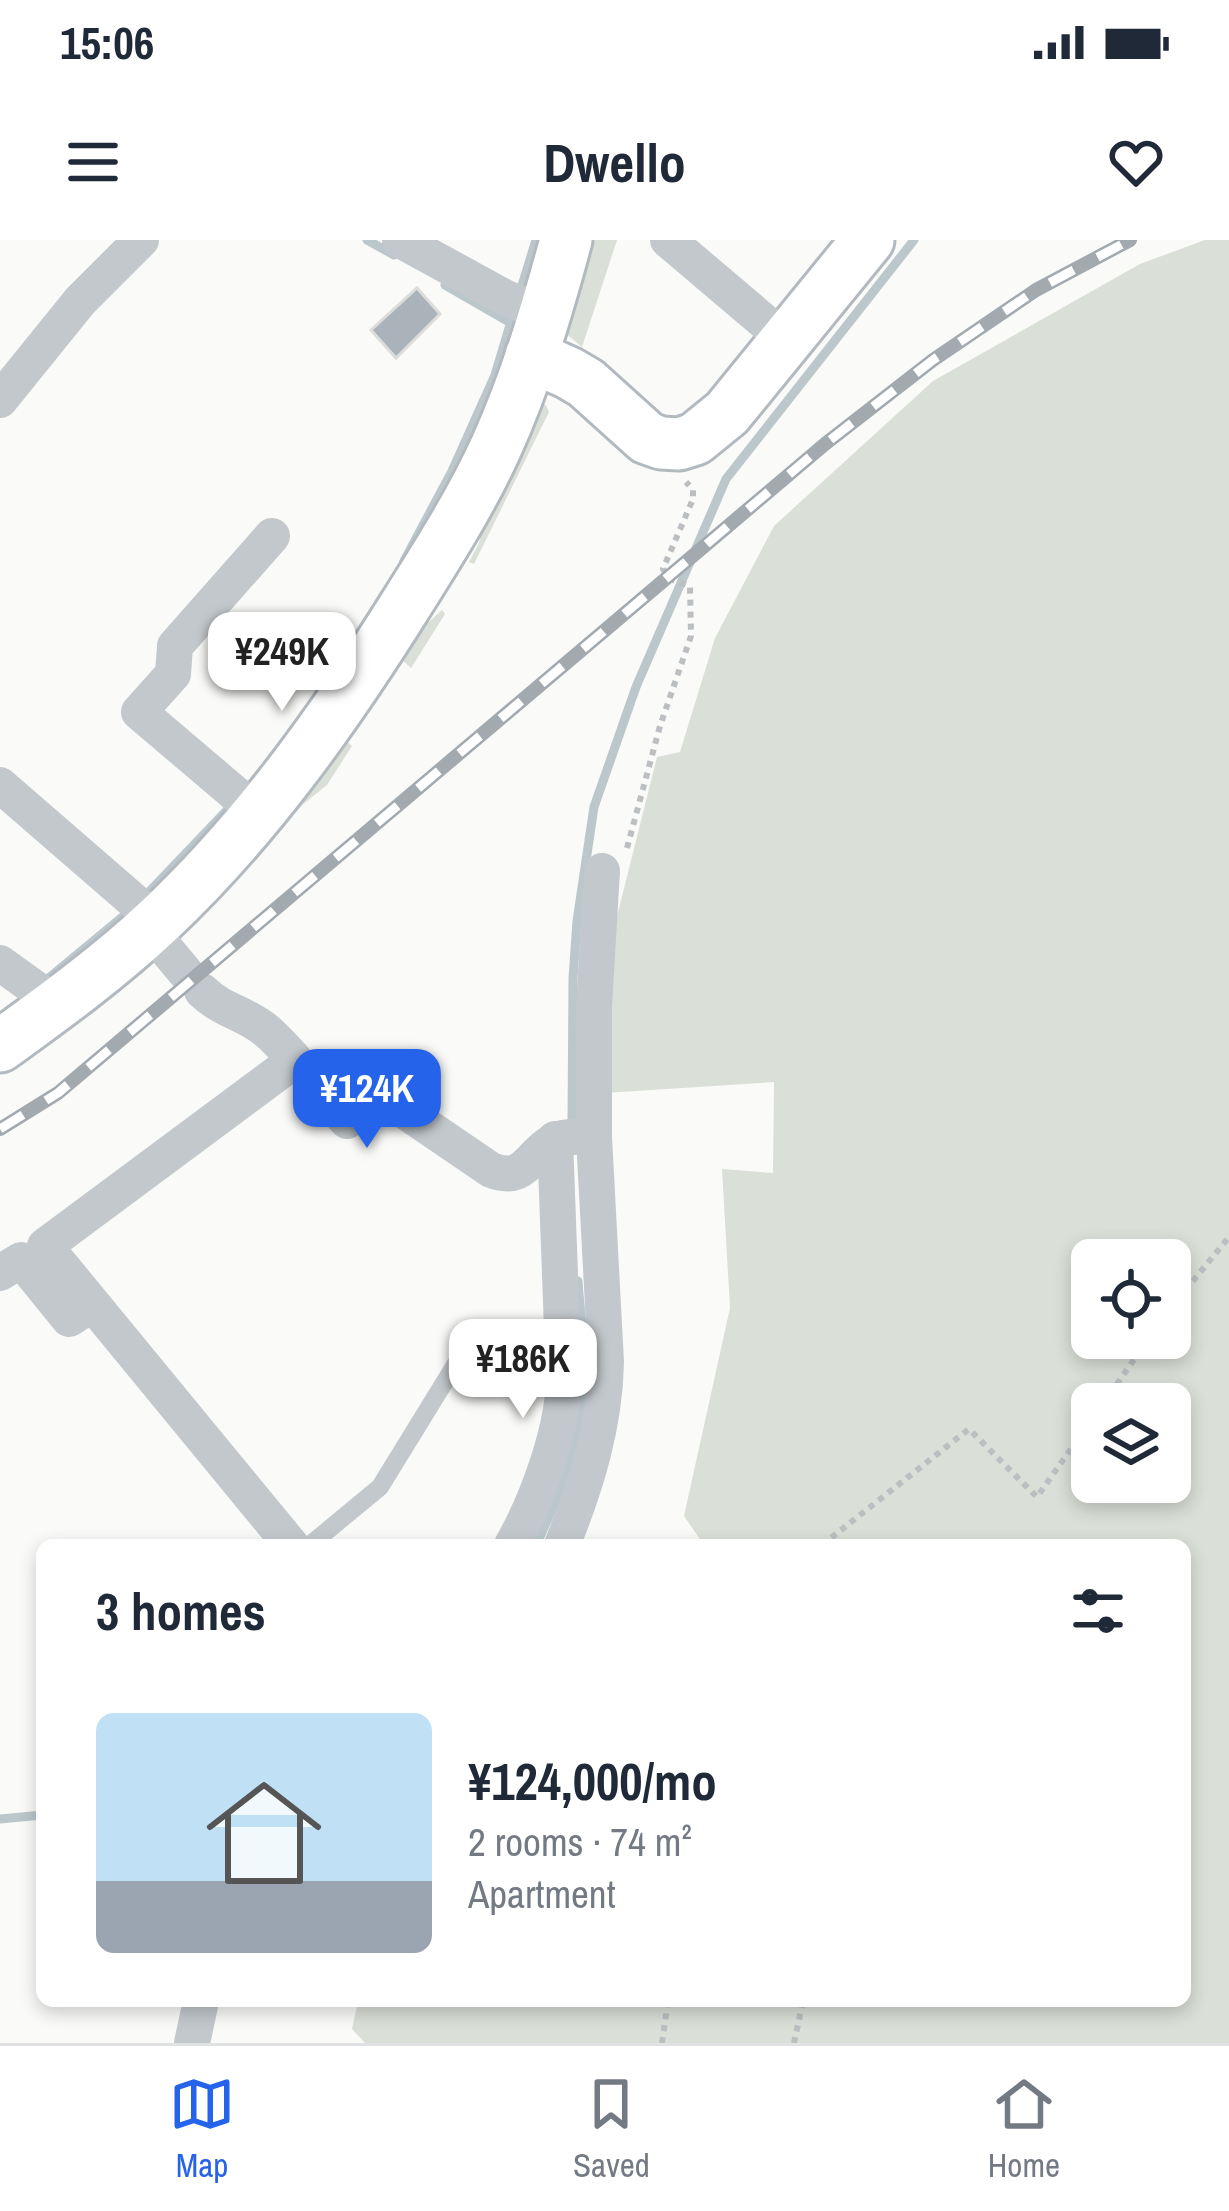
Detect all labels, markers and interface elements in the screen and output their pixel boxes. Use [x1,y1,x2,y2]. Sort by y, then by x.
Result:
text: 15:06 [60,12,154,73]
text: Dwello [543,126,686,199]
icon: menu [60,129,126,195]
icon: heart [1103,129,1169,195]
pin: ¥249K [198,612,366,714]
text: ¥249K [235,625,329,677]
pin: ¥124K [283,1049,451,1151]
text: ¥124K [320,1062,414,1114]
map controls [1071,1239,1191,1503]
button: locate [1071,1239,1191,1359]
pin: ¥186K [439,1319,607,1421]
text: ¥186K [476,1332,570,1384]
button: layers [1071,1383,1191,1503]
text: 3 homes [96,1577,266,1646]
icon: filters [1065,1578,1131,1644]
text: ¥124,000/mo [468,1747,717,1816]
icon: home [192,1761,336,1905]
text: 2 rooms · 74 m² [468,1816,692,1868]
text: Apartment [468,1868,616,1920]
tab: Map [169,2071,235,2187]
tab: Saved [573,2071,650,2187]
tab: Home [988,2071,1060,2187]

